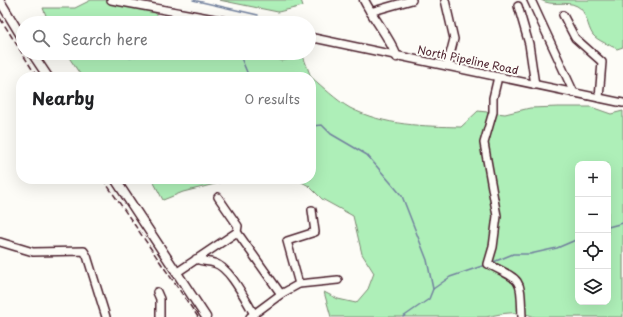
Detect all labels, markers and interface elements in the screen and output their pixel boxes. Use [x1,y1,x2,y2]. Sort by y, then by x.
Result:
search box [16,16,316,60]
icon: search [30,27,52,49]
text: Search here [62,27,148,50]
street label: North Pipeline Road [416,40,520,79]
text: Nearby [32,85,94,111]
text: 0 results [245,89,300,108]
map controls [575,161,611,305]
button: + [575,161,611,197]
button: − [575,197,611,233]
button: locate [575,233,611,269]
button: layers [575,269,611,305]

